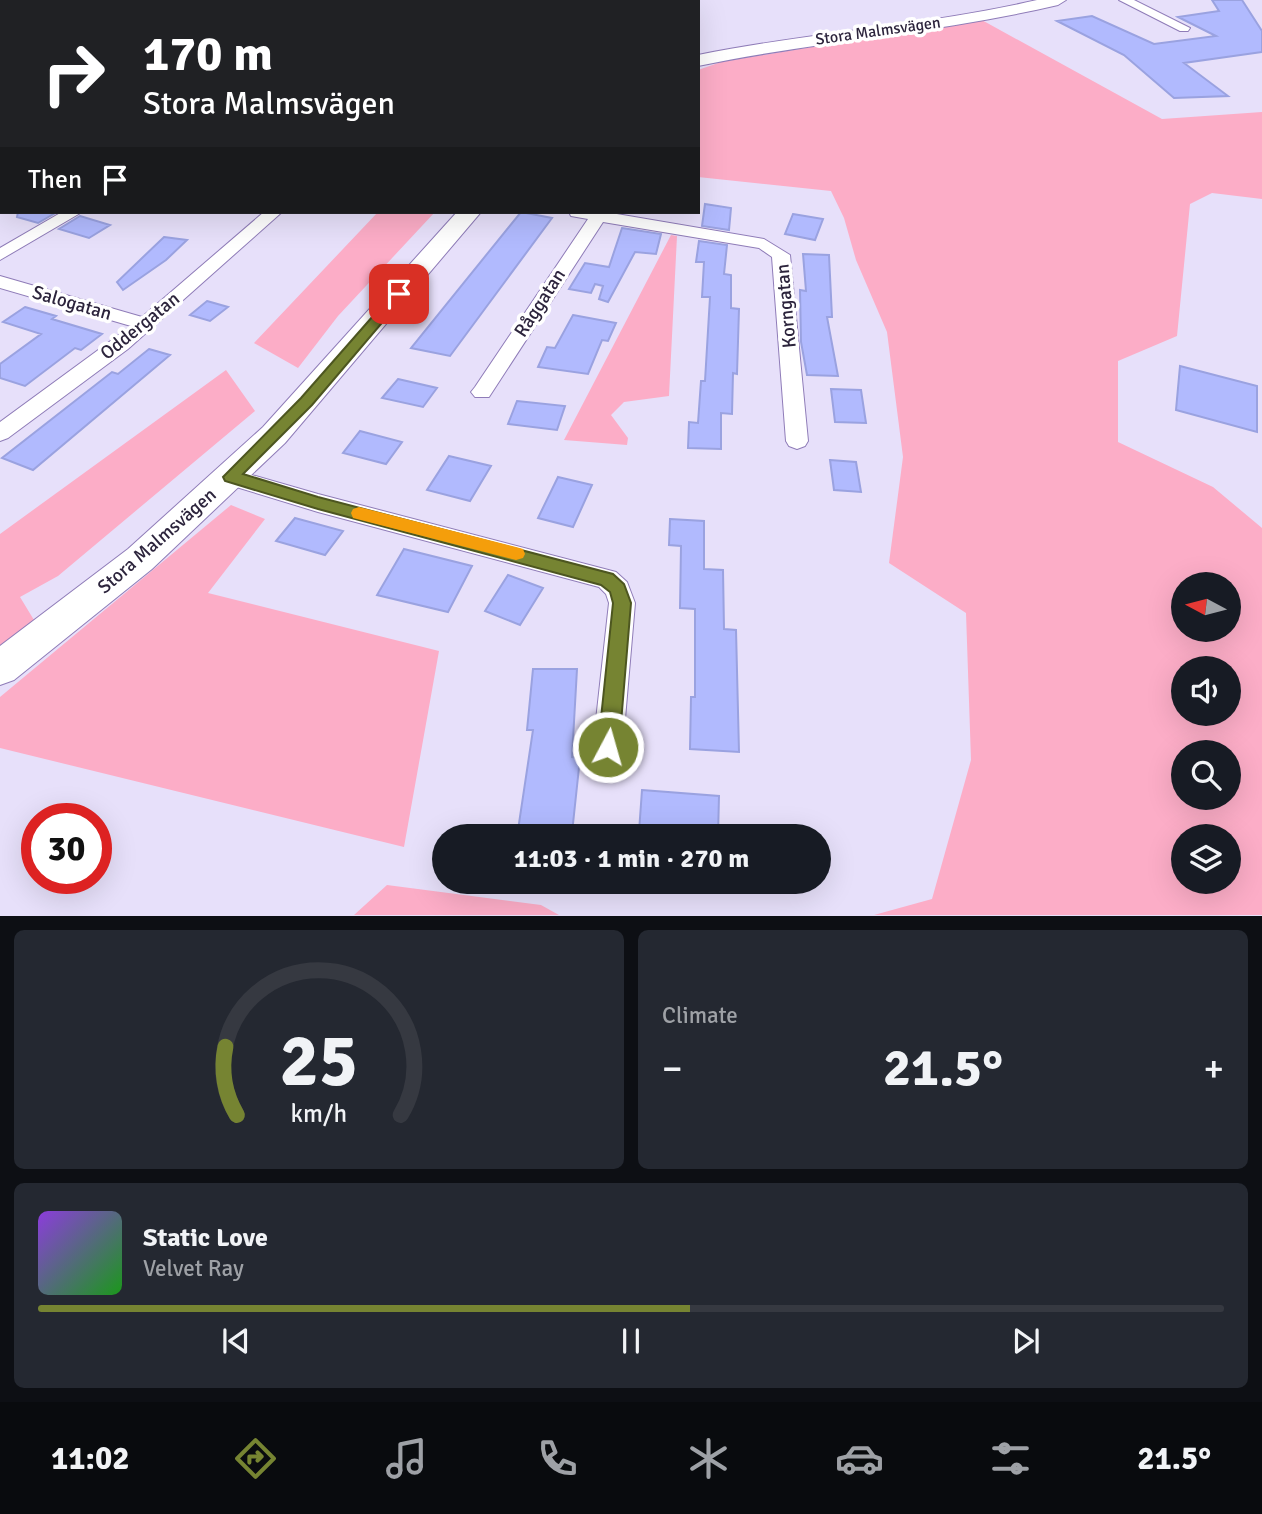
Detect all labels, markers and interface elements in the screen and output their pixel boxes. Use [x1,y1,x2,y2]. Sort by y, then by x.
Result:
street label: Stora Malmsvägen [814,12,942,50]
text: 170 m [143,24,273,84]
icon: right [28,28,119,119]
text: Stora Malmsvägen [143,84,395,123]
icon: arrive [96,161,134,199]
text: Then [28,164,82,196]
street label: Korngatan [770,263,802,349]
pin [369,264,429,324]
street label: Råggatan [509,264,571,342]
icon: arrive [380,275,418,313]
street label: Salogatan [29,280,115,326]
street label: Oddergatan [96,287,184,365]
street label: Stora Malmsvägen [93,483,221,599]
north arrow [1171,572,1241,642]
map controls [1171,572,1241,894]
button: sound [1171,656,1241,726]
position arrow [571,710,645,784]
button: search [1171,740,1241,810]
speed limit sign: 30 [21,803,112,894]
button: layers [1171,824,1241,894]
text: 11:03 · 1 min · 270 m [514,843,749,875]
text: Climate [662,1001,738,1030]
text: 25 [280,1018,358,1107]
text: 21.5° [883,1036,1003,1100]
text: − [662,1045,683,1092]
text: + [1203,1045,1224,1092]
text: km/h [291,1098,347,1129]
text: Static Love [143,1222,268,1254]
text: Velvet Ray [143,1254,244,1283]
icon: previous [217,1322,255,1360]
icon: pause [612,1322,650,1360]
icon: next [1007,1322,1045,1360]
icon: directions [231,1434,280,1483]
icon: music [382,1434,431,1483]
icon: phone [533,1434,582,1483]
icon: climate [684,1434,733,1483]
icon: car [835,1434,884,1483]
icon: filters [986,1434,1035,1483]
text: 11:02 [51,1439,130,1478]
text: 21.5° [1137,1439,1211,1478]

